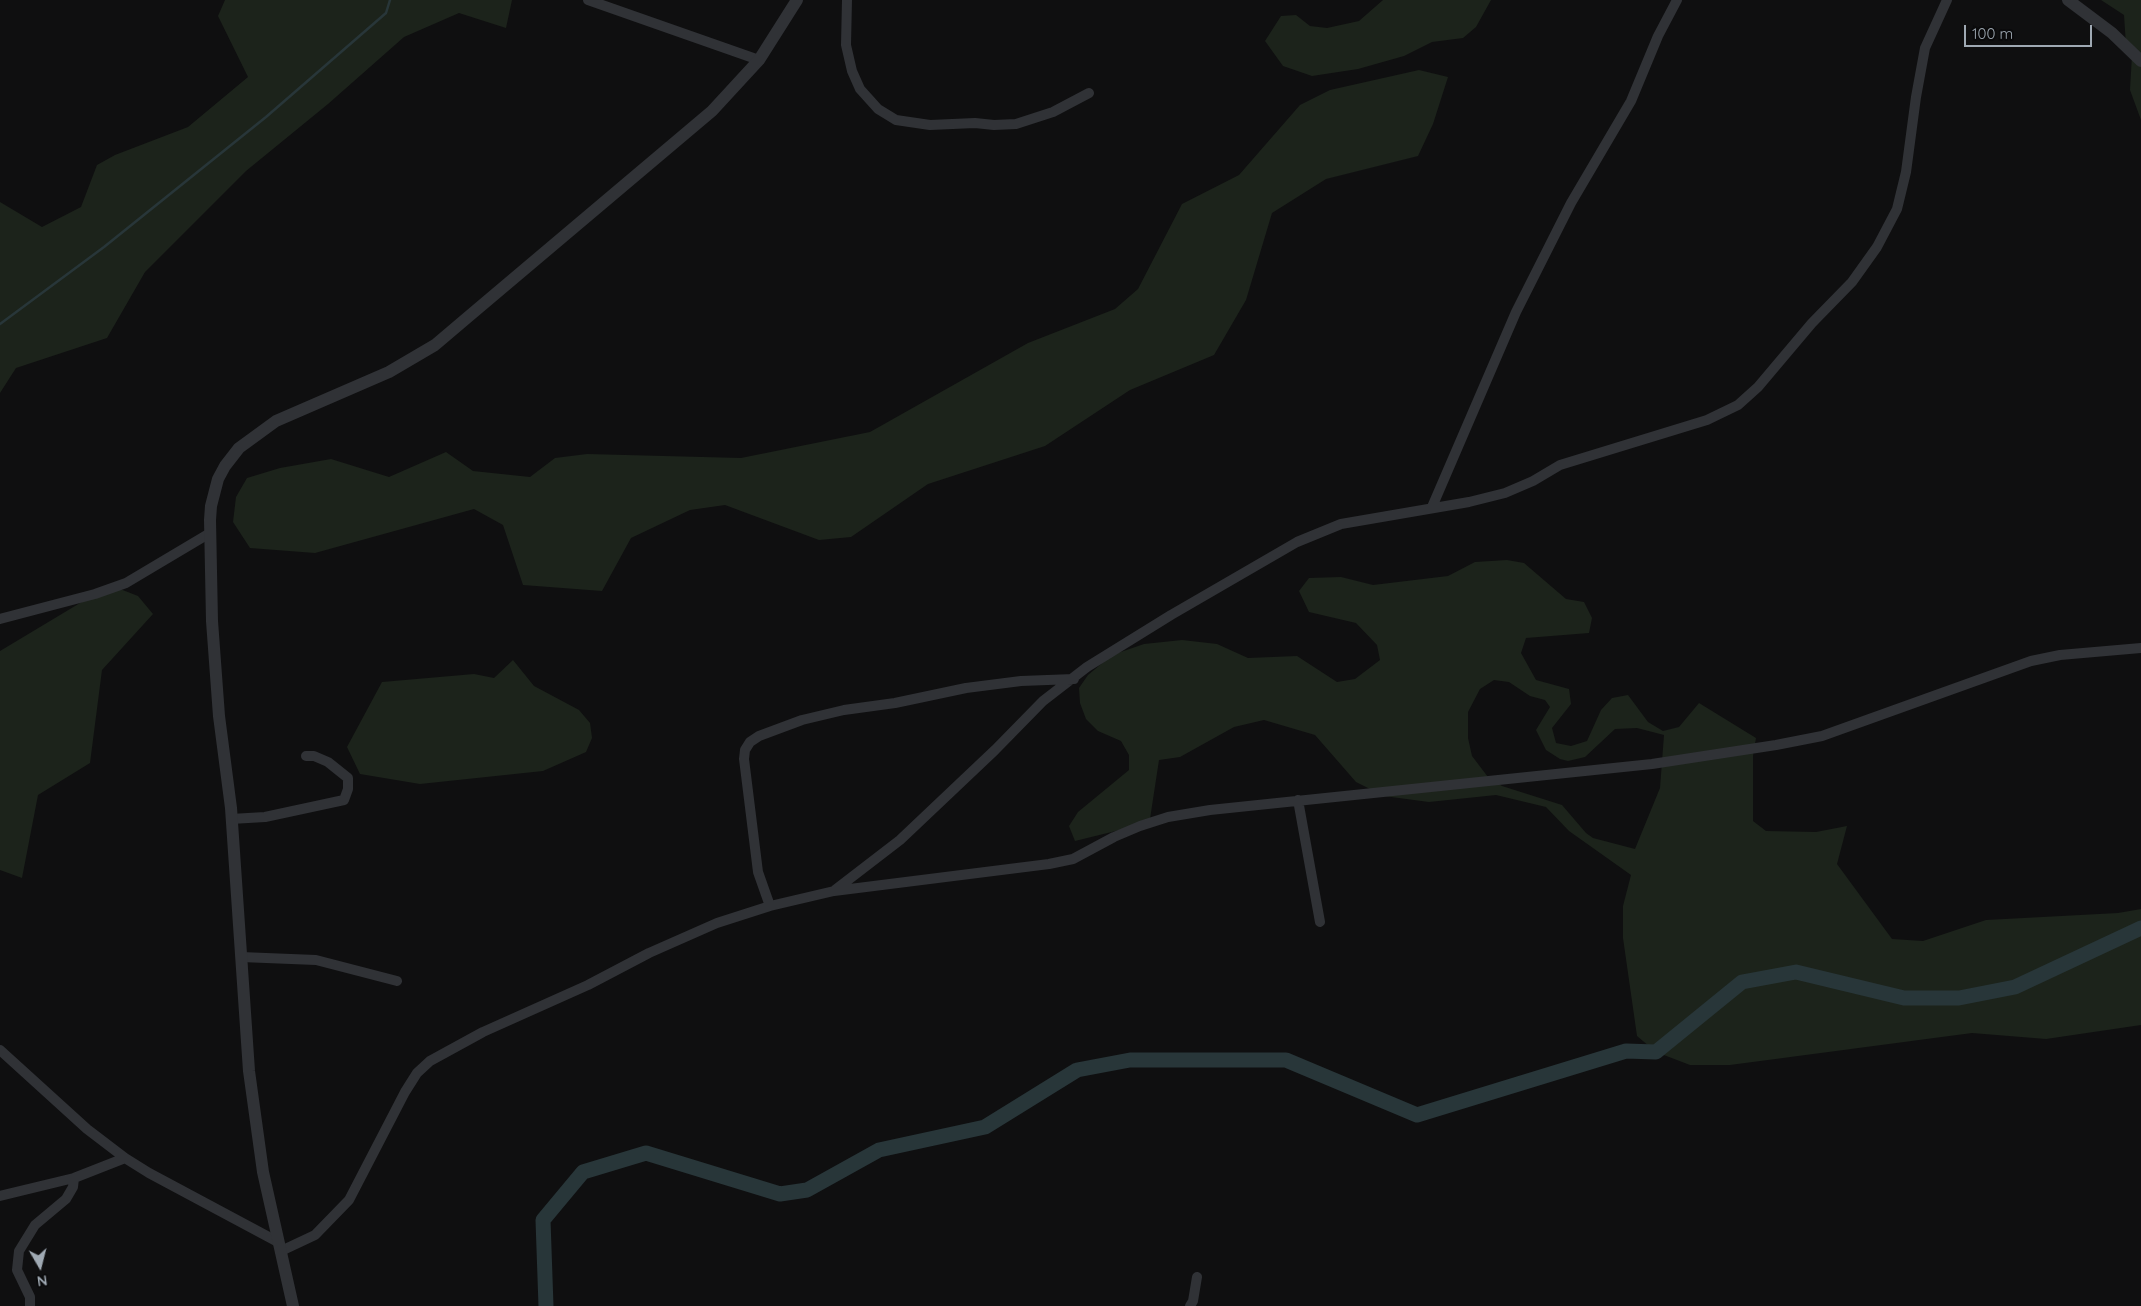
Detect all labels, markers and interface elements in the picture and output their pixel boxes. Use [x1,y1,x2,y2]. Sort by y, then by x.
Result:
scale bar [1966,15,2094,47]
text: 100 m [1972,24,2013,43]
north arrow [15,1241,65,1291]
text: N [36,1271,48,1290]

